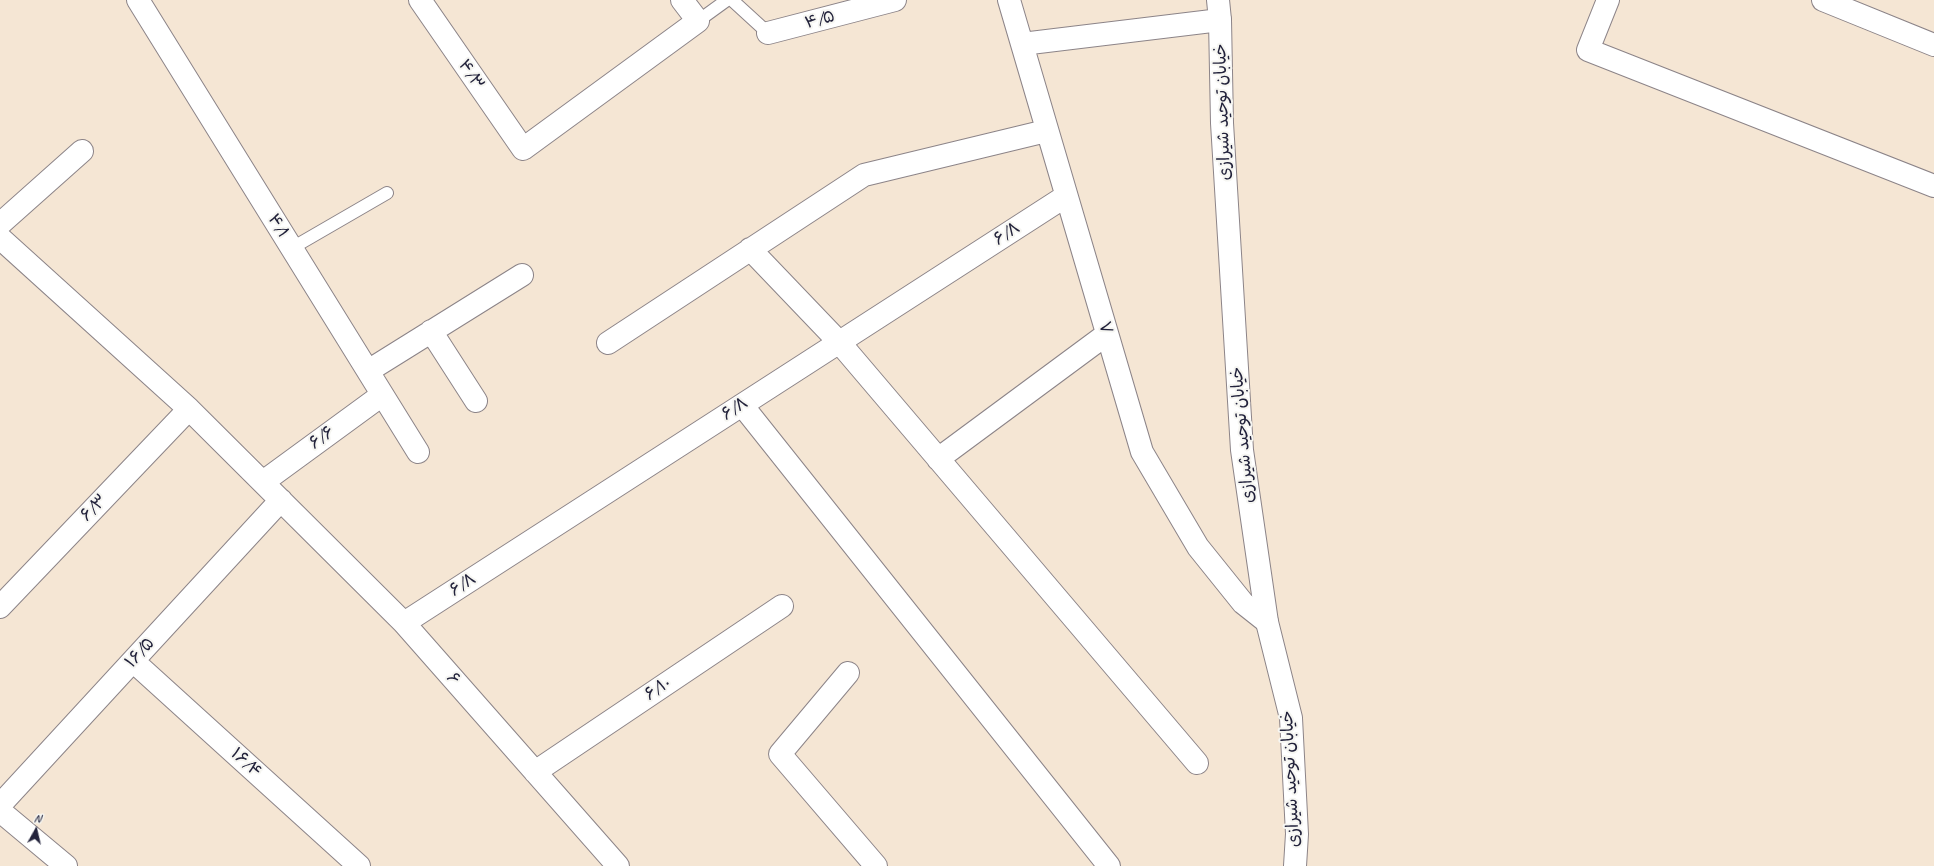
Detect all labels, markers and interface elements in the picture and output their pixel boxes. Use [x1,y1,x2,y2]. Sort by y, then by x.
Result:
street label: ۴/۵ [803,6,837,34]
street label: خیابان توحید شیرازی [1210,43,1236,181]
street label: ۴/۳ [454,56,488,94]
street label: ۴/۱ [263,210,293,242]
street label: ۶/۸ [990,218,1024,250]
street label: ۷ [1093,319,1117,337]
street label: خیابان توحید شیرازی [1227,366,1259,504]
street label: ۶/۸ [718,393,752,425]
street label: ۶/۶ [305,422,339,454]
street label: ۶/۳ [76,490,112,526]
street label: ۶/۸ [446,569,480,601]
street label: ۱۶/۵ [121,634,159,672]
street label: ۶ [442,668,464,690]
street label: ۶/۱۰ [641,673,675,705]
street label: خیابان توحید شیرازی [1277,710,1305,848]
street label: ۱۶/۴ [226,744,266,782]
north arrow [16,810,56,850]
text: N [33,811,42,826]

